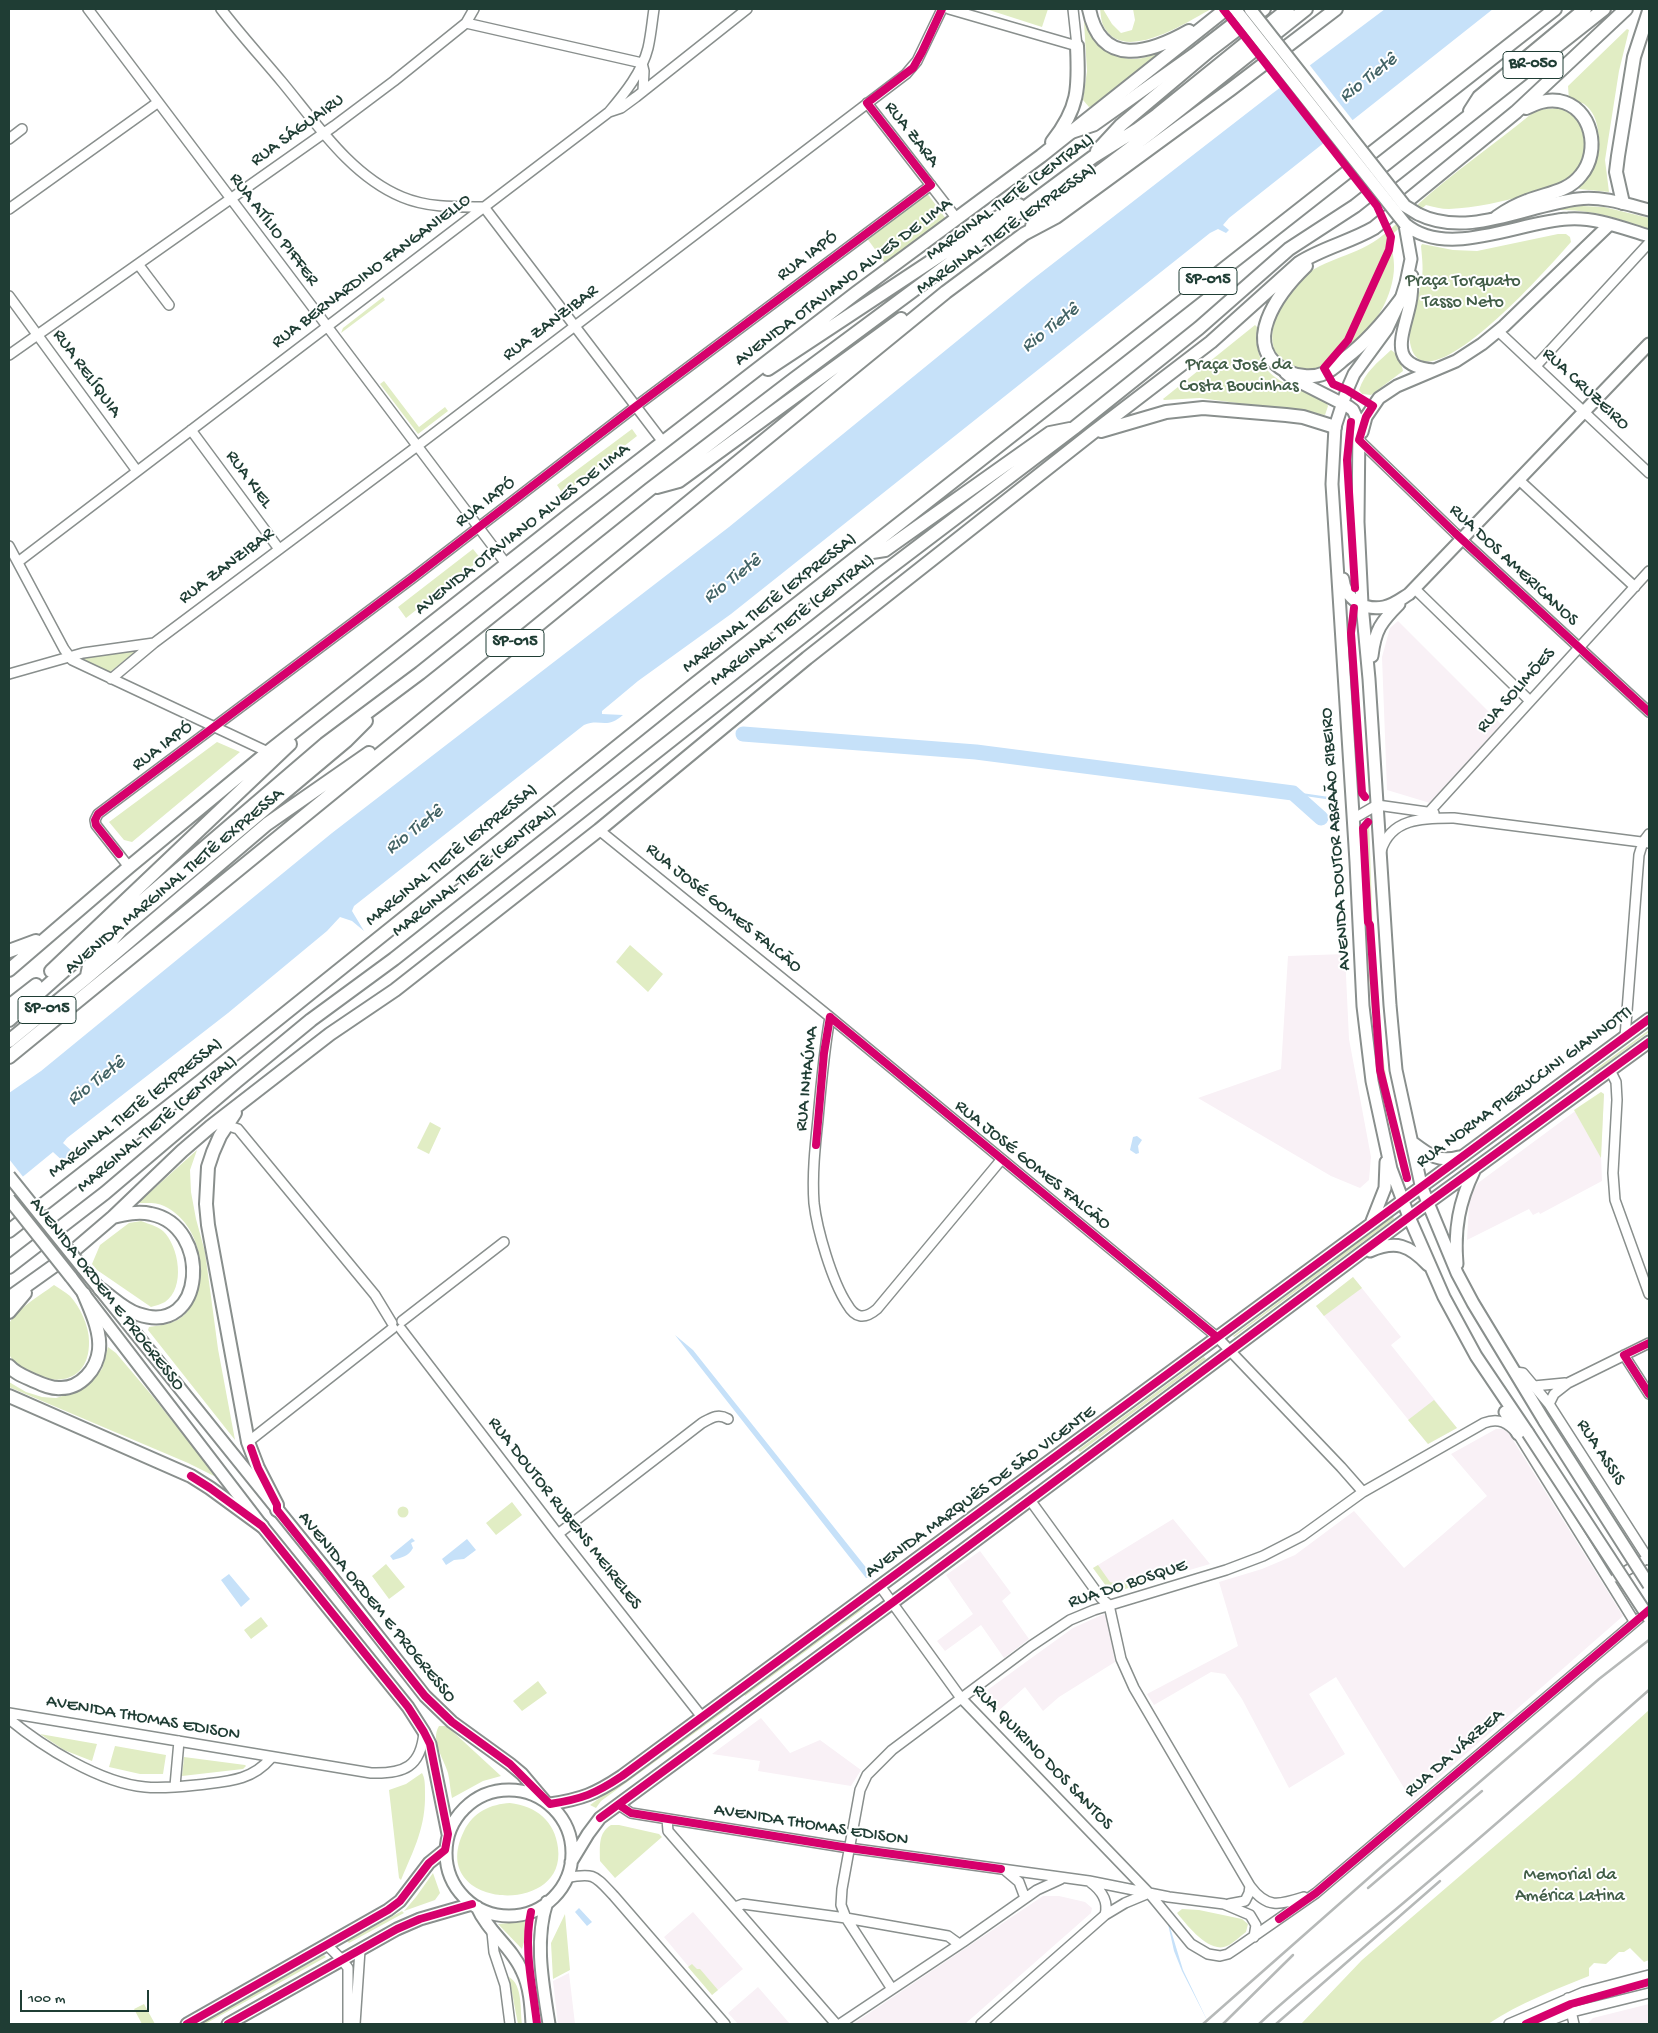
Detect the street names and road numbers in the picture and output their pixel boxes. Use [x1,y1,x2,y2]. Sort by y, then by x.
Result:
road number: BR-050 [1503,52,1563,78]
street label: RUA SÁGUAIRU [247,90,349,172]
street label: RUA ZARA [879,98,943,172]
street label: MARGINAL TIETÊ (CENTRAL) [923,130,1099,266]
street label: MARGINAL TIETÊ (EXPRESSA) [913,159,1101,301]
street label: RUA ATÍLIO PIFFER [223,169,323,291]
street label: RUA BERNARDINO FANGANIELLO [268,190,476,354]
street label: AVENIDA OTAVIANO ALVES DE LIMA [731,194,957,372]
street label: RUA IAPÓ [773,227,843,287]
road number: SP-015 [1179,268,1237,294]
street label: RUA ZANZIBAR [499,281,603,367]
street label: RUA RELÍQUIA [47,326,125,422]
street label: RUA CRUZEIRO [1537,344,1633,436]
street label: AVENIDA OTAVIANO ALVES DE LIMA [411,439,635,621]
street label: RUA KIEL [220,447,276,513]
street label: RUA IAPÓ [452,473,520,533]
street label: RUA DOS AMERICANOS [1444,500,1582,632]
street label: RUA ZANZIBAR [175,524,279,610]
street label: MARGINAL TIETÊ (EXPRESSA) [679,529,861,679]
street label: MARGINAL TIETÊ (CENTRAL) [706,550,880,692]
road number: SP-015 [486,630,544,656]
street label: RUA SOLIMÕES [1473,644,1561,738]
street label: AVENIDA DOUTOR ABRAÃO RIBEIRO [1317,707,1357,971]
street label: RUA IAPÓ [128,717,198,777]
street label: MARGINAL TIETÊ (EXPRESSA) [362,780,542,932]
street label: AVENIDA MARGINAL TIETÊ EXPRESSA [61,784,289,980]
street label: MARGINAL TIETÊ (CENTRAL) [388,801,562,943]
street label: RUA JOSÉ GOMES FALCÃO [640,839,806,979]
road number: SP-015 [18,996,76,1024]
street label: RUA NORMA PIERUCCINI GIANNOTTI [1413,1002,1637,1174]
street label: RUA INHAÚMA [792,1026,824,1132]
street label: MARGINAL TIETÊ (EXPRESSA) [45,1034,227,1184]
street label: MARGINAL TIETÊ (CENTRAL) [73,1052,243,1198]
street label: RUA JOSÉ GOMES FALCÃO [949,1096,1115,1236]
street label: AVENIDA ORDEM E PROGRESSO [24,1194,188,1396]
street label: AVENIDA MARQUÊS DE SÃO VICENTE [861,1402,1101,1584]
street label: RUA DOUTOR RUBENS MEIRELES [482,1413,646,1615]
street label: RUA ASSIS [1571,1416,1629,1490]
street label: AVENIDA ORDEM E PROGRESSO [292,1508,460,1708]
street label: RUA DO BOSQUE [1066,1556,1190,1614]
street label: RUA QUIRINO DOS SANTOS [967,1681,1117,1835]
street label: AVENIDA THOMAS EDISON [44,1691,242,1747]
street label: RUA DA VÁRZEA [1401,1705,1509,1803]
street label: AVENIDA THOMAS EDISON [712,1800,910,1852]

